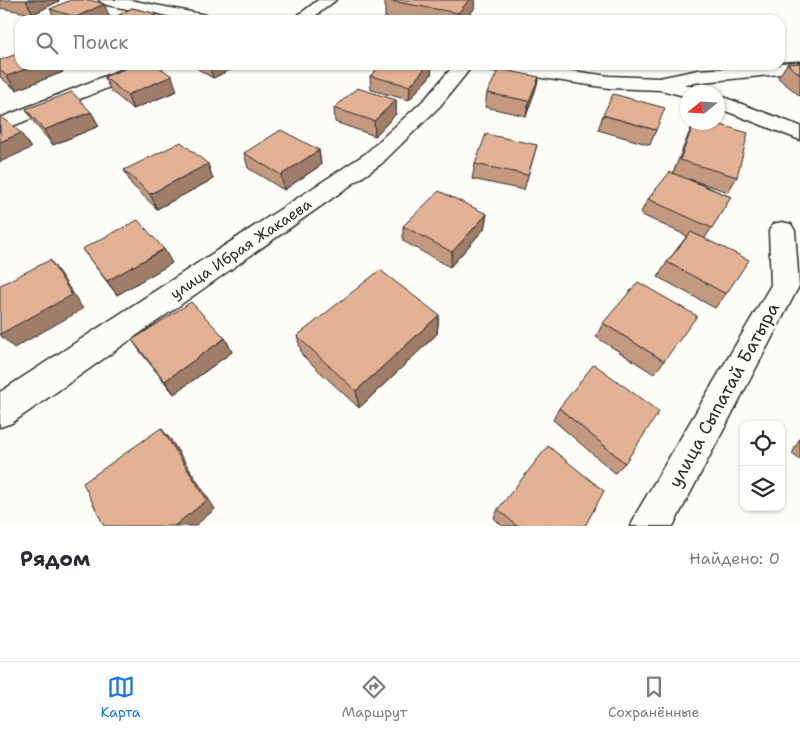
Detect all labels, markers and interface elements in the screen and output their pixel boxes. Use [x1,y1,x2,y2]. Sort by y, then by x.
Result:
search box [15,15,785,70]
icon: search [33,29,61,57]
text: Поиск [73,30,128,55]
north arrow [680,85,725,130]
street label: улица Ибрая Жакаева [166,194,316,304]
street label: улица Сыпатай Батыра [663,298,785,492]
map controls [740,421,785,511]
button: locate [740,421,785,466]
button: layers [740,466,785,511]
text: Рядом [20,545,90,573]
text: Найдено: 0 [689,548,780,569]
tab: Карта [101,673,141,721]
tab: Маршрут [342,673,407,721]
tab: Сохранённые [608,673,699,721]

